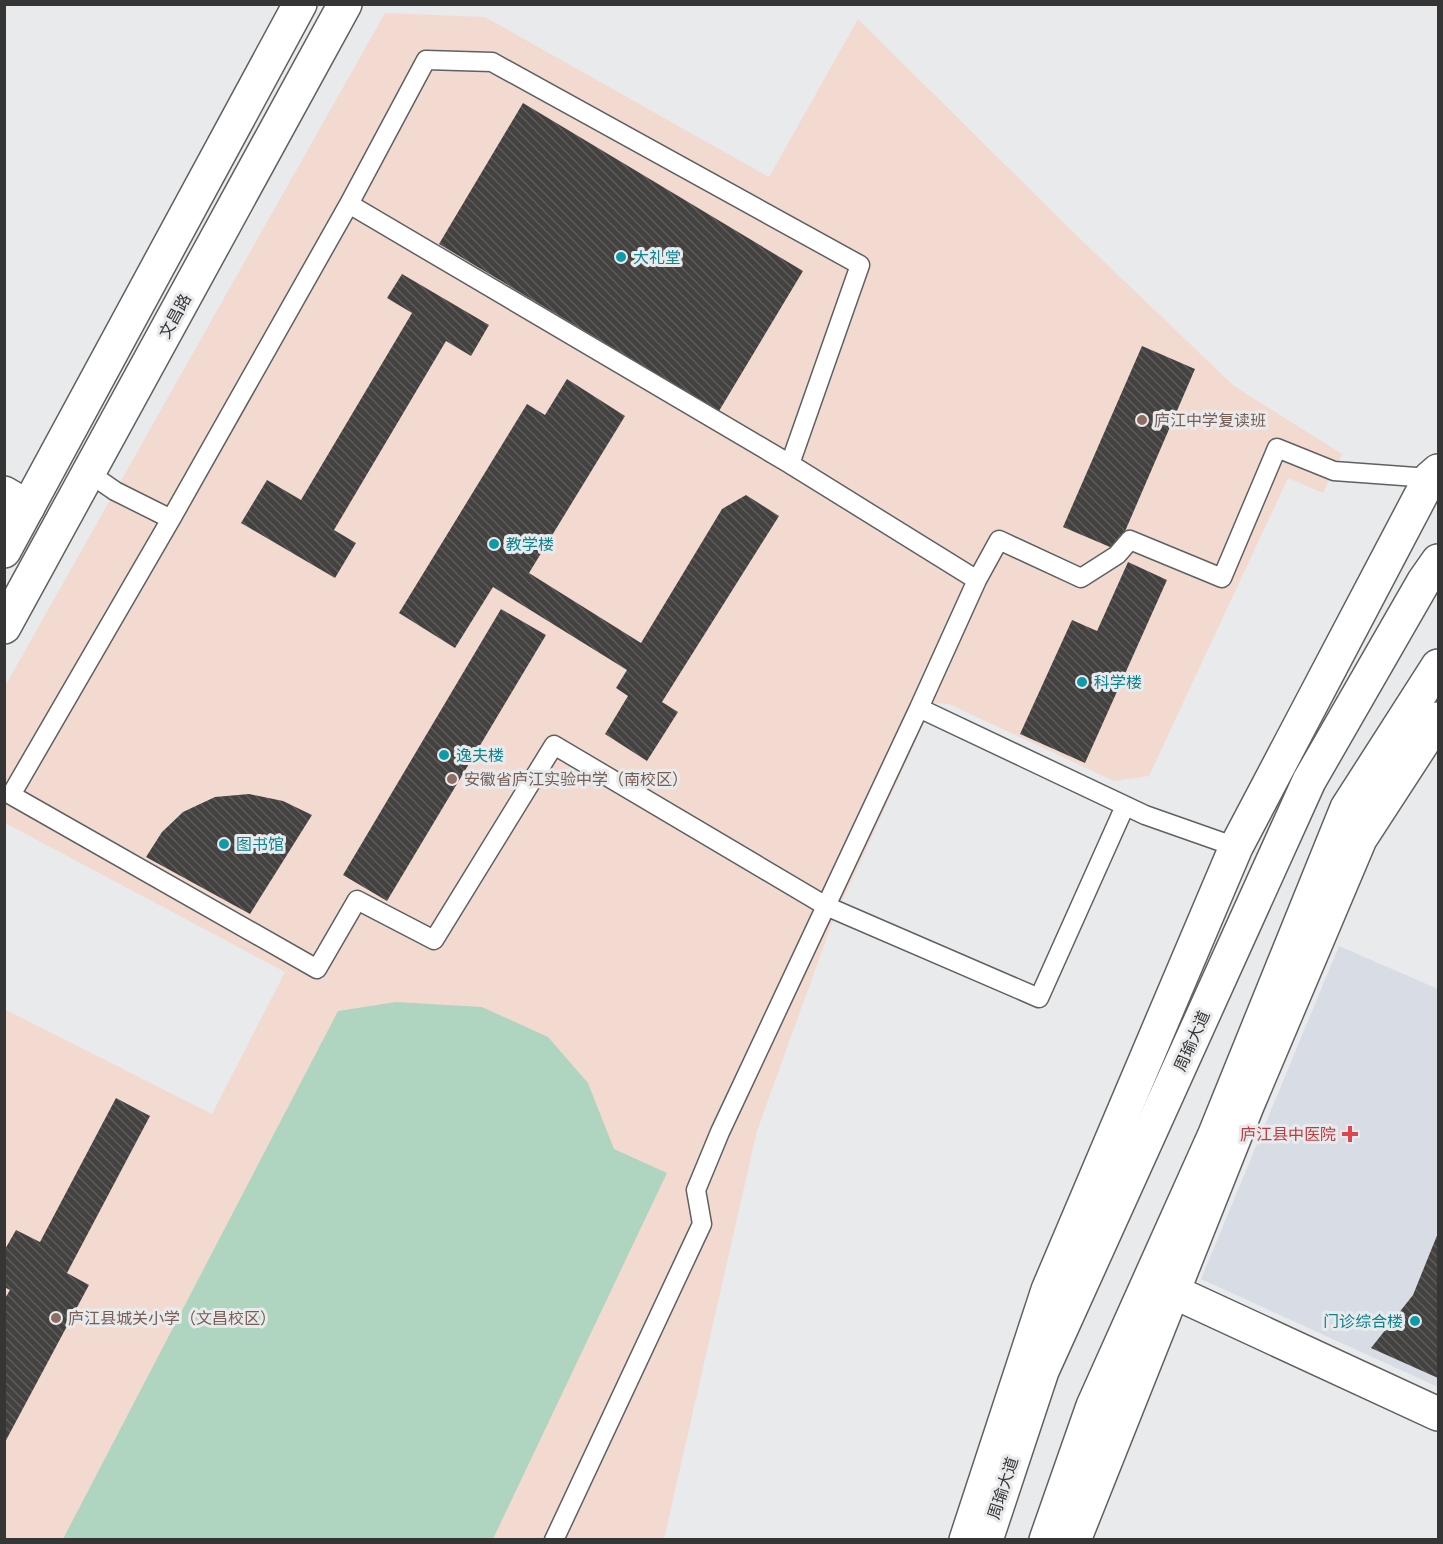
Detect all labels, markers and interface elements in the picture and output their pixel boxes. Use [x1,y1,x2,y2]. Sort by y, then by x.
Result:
place label: 大礼堂 [633,248,681,267]
marker: 大礼堂 [614,250,628,264]
street label: 文昌路 [155,290,195,342]
place label: 庐江中学复读班 [1154,411,1266,430]
marker: 庐江中学复读班 [1135,413,1149,427]
place label: 教学楼 [506,535,554,554]
marker: 教学楼 [487,537,501,551]
place label: 科学楼 [1094,673,1142,692]
marker: 科学楼 [1075,675,1089,689]
place label: 逸夫楼 [456,746,504,765]
marker: 逸夫楼 [437,748,451,762]
place label: 安徽省庐江实验中学（南校区） [464,770,688,789]
marker: 安徽省庐江实验中学（南校区） [445,772,459,786]
place label: 图书馆 [236,835,284,854]
marker: 图书馆 [217,837,231,851]
street label: 周瑜大道 [1170,1008,1214,1074]
place label: 庐江县中医院 [1240,1125,1336,1144]
marker: 庐江县中医院 [1341,1125,1359,1143]
place label: 庐江县城关小学（文昌校区） [68,1309,276,1328]
marker: 庐江县城关小学（文昌校区） [49,1311,63,1325]
place label: 门诊综合楼 [1323,1312,1403,1331]
marker: 门诊综合楼 [1408,1314,1422,1328]
street label: 周瑜大道 [984,1455,1022,1521]

